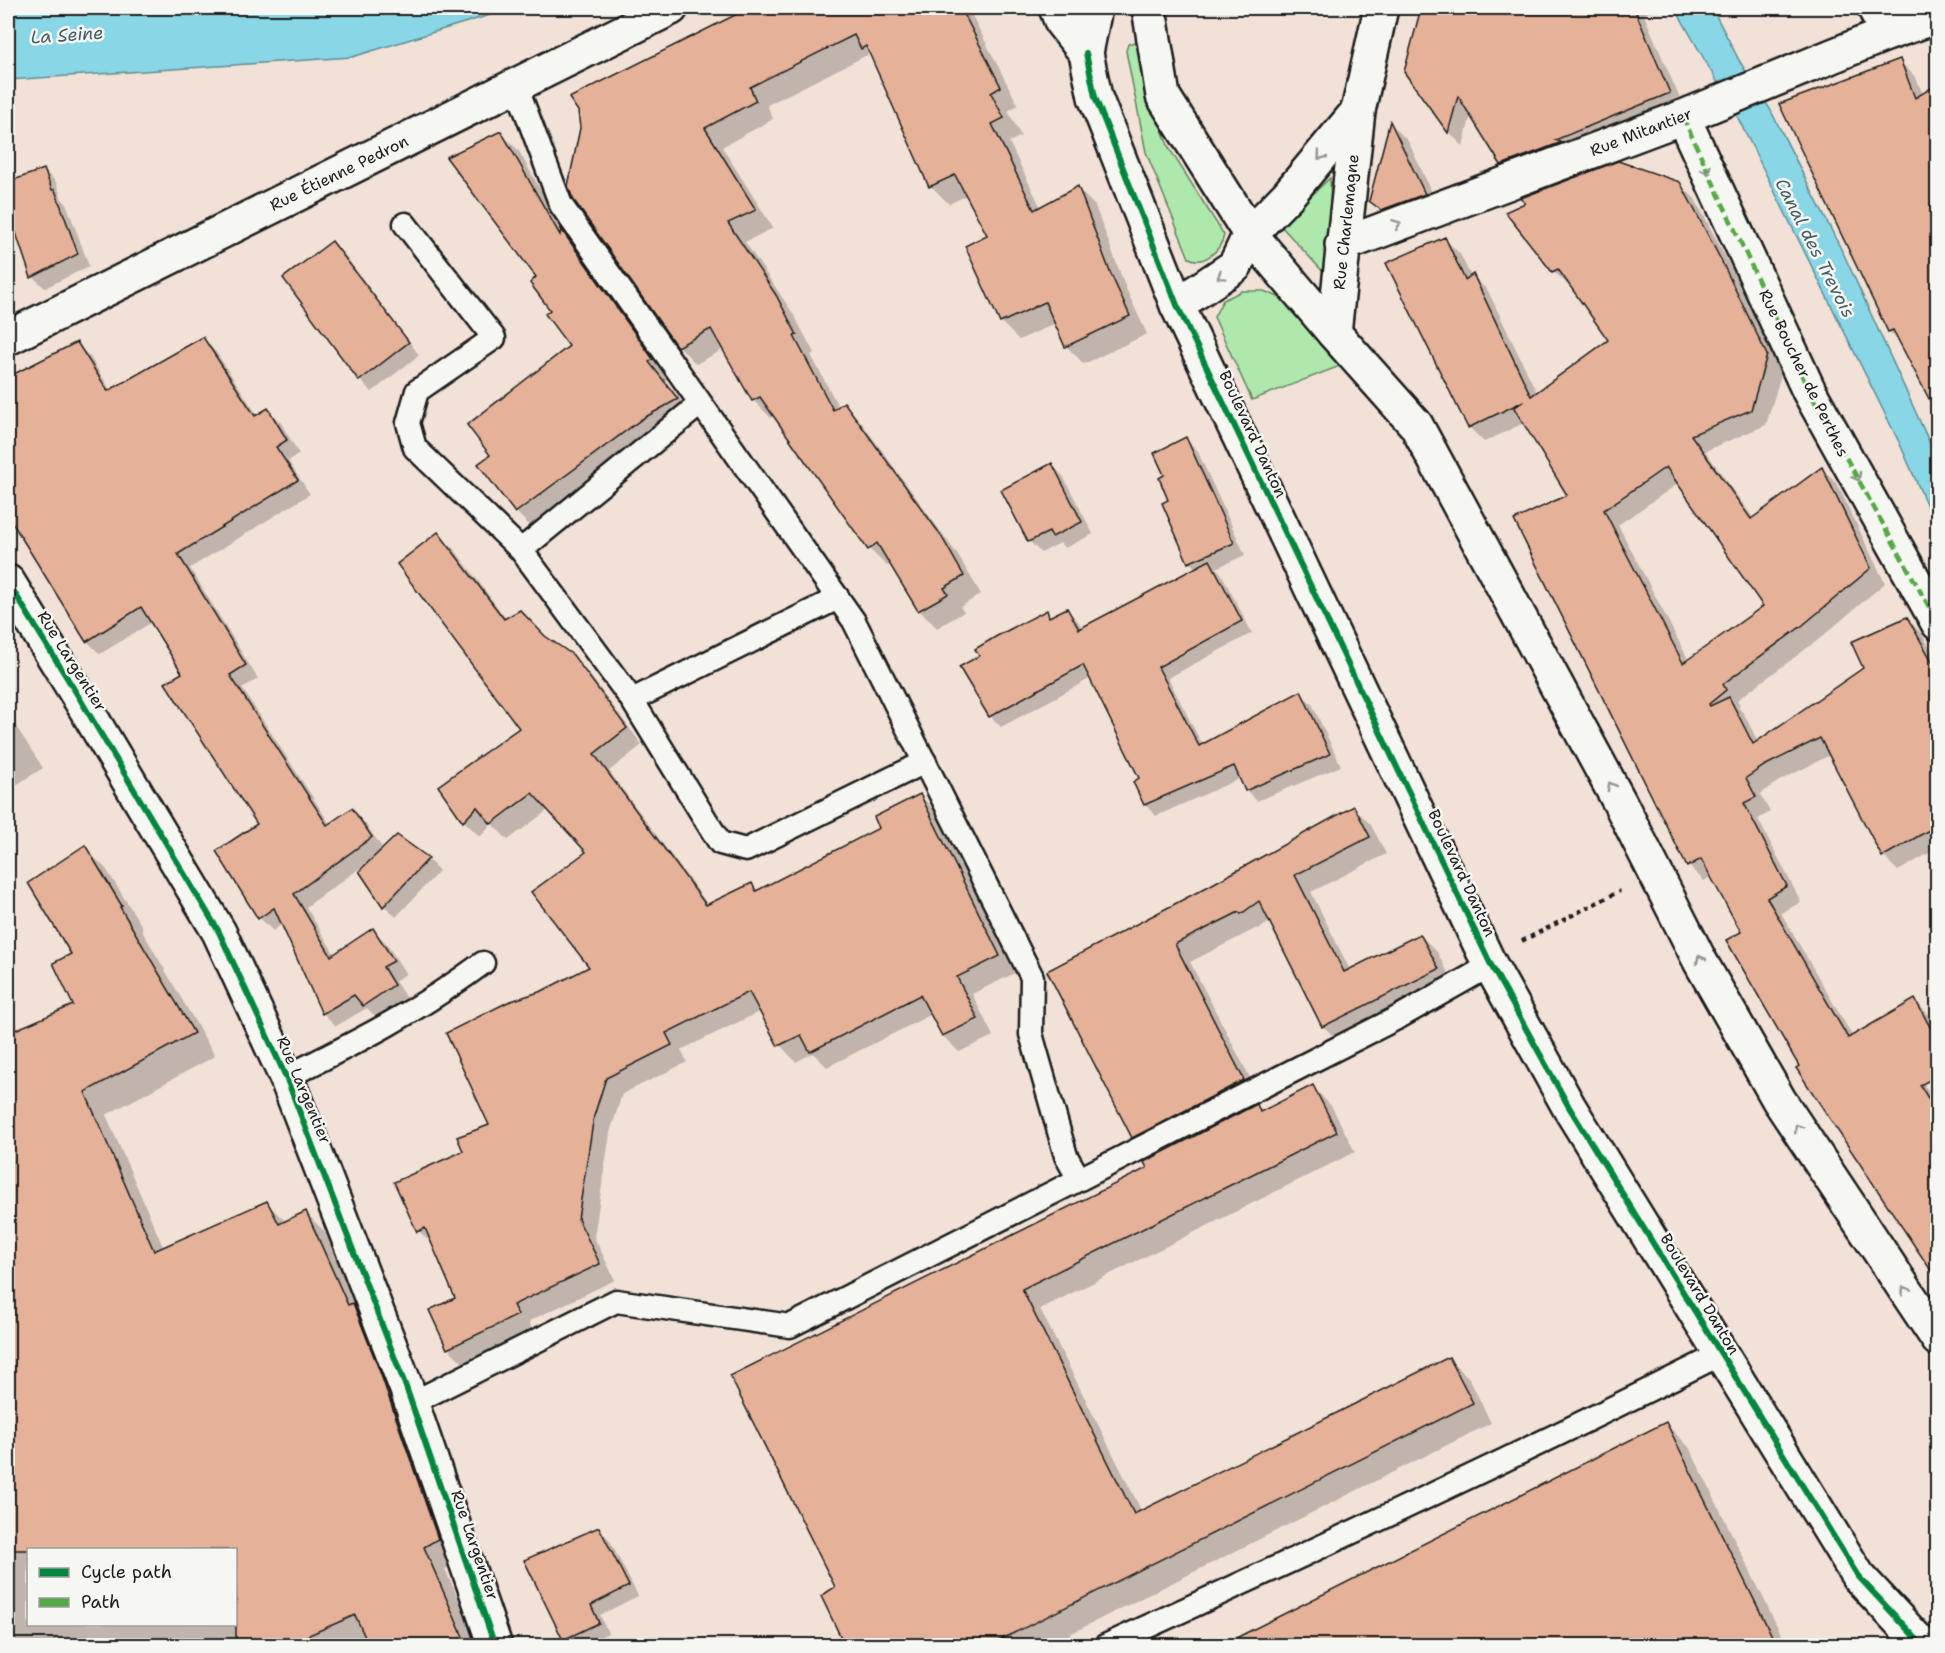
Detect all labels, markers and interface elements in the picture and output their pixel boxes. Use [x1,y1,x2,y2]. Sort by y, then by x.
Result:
water label: La Seine [30,20,104,50]
street label: Rue Mitantier [1587,103,1695,161]
street label: Rue Étienne Pedron [266,130,412,216]
one-way arrow [1317,149,1328,160]
street label: Rue Charlemagne [1328,153,1364,291]
one-way arrow [1700,163,1712,174]
water label: Canal des Trevois [1769,174,1861,322]
one-way arrow [1391,219,1402,231]
one-way arrow [1217,268,1227,280]
street label: Rue Boucher de Perthes [1754,286,1854,460]
street label: Boulevard Danton [1214,367,1292,501]
one-way arrow [1850,471,1861,481]
street label: Rue Largentier [33,607,111,715]
one-way arrow [1607,782,1618,792]
street label: Boulevard Danton [1423,806,1501,940]
one-way arrow [1695,955,1707,966]
street label: Rue Largentier [272,1033,336,1147]
one-way arrow [1794,1123,1805,1134]
street label: Boulevard Danton [1655,1229,1745,1359]
one-way arrow [1902,1286,1913,1297]
street label: Rue Largentier [446,1487,504,1603]
legend [27,1548,237,1626]
text: Cycle path [81,1560,172,1584]
text: Path [81,1590,120,1614]

